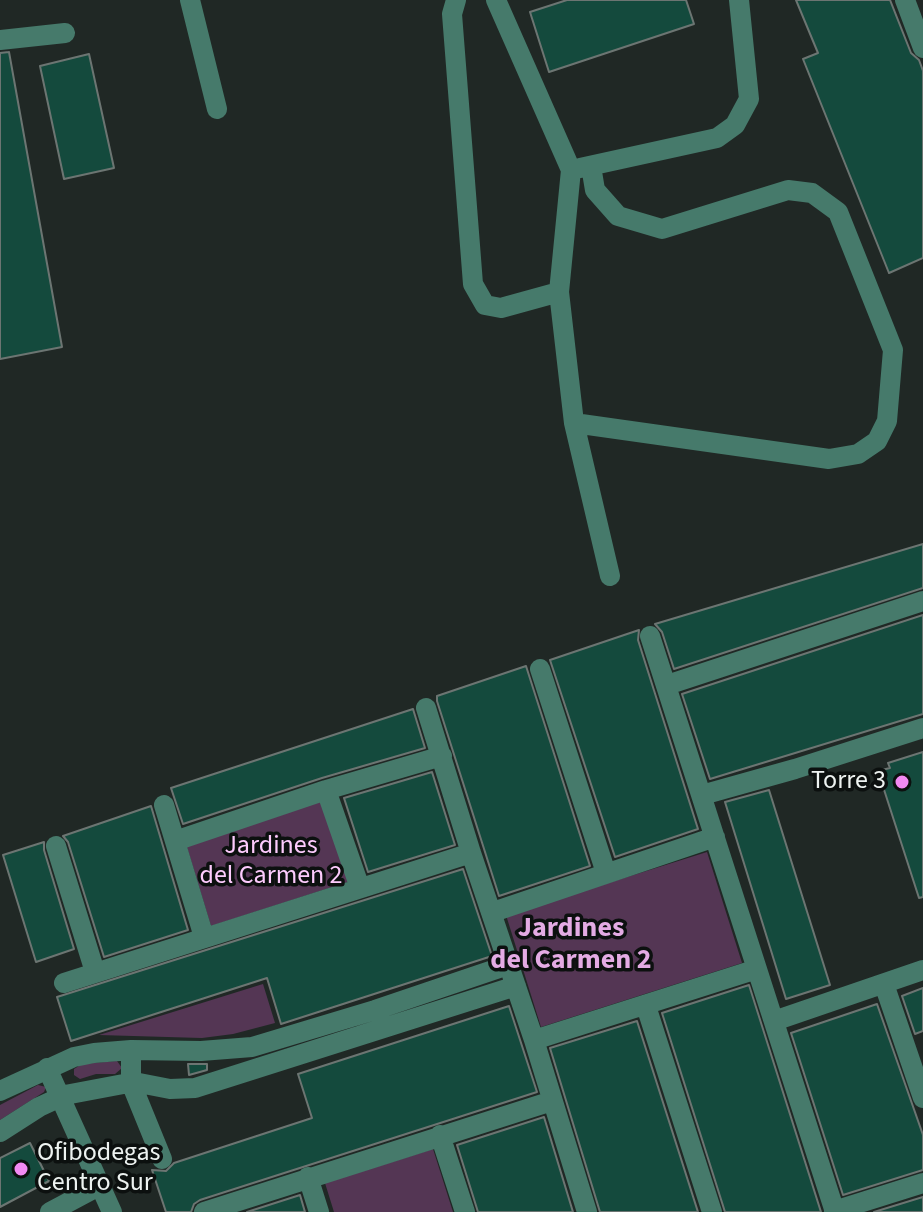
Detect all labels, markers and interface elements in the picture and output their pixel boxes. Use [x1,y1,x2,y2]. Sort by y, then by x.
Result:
place label: Torre 3 [811,766,886,798]
marker: Torre 3 [893,773,911,791]
park label: Jardines del Carmen 2 [200,831,342,892]
district label: Jardines del Carmen 2 [490,913,652,979]
place label: Ofibodegas Centro Sur [37,1138,160,1200]
marker: Ofibodegas Centro Sur [12,1160,30,1178]

